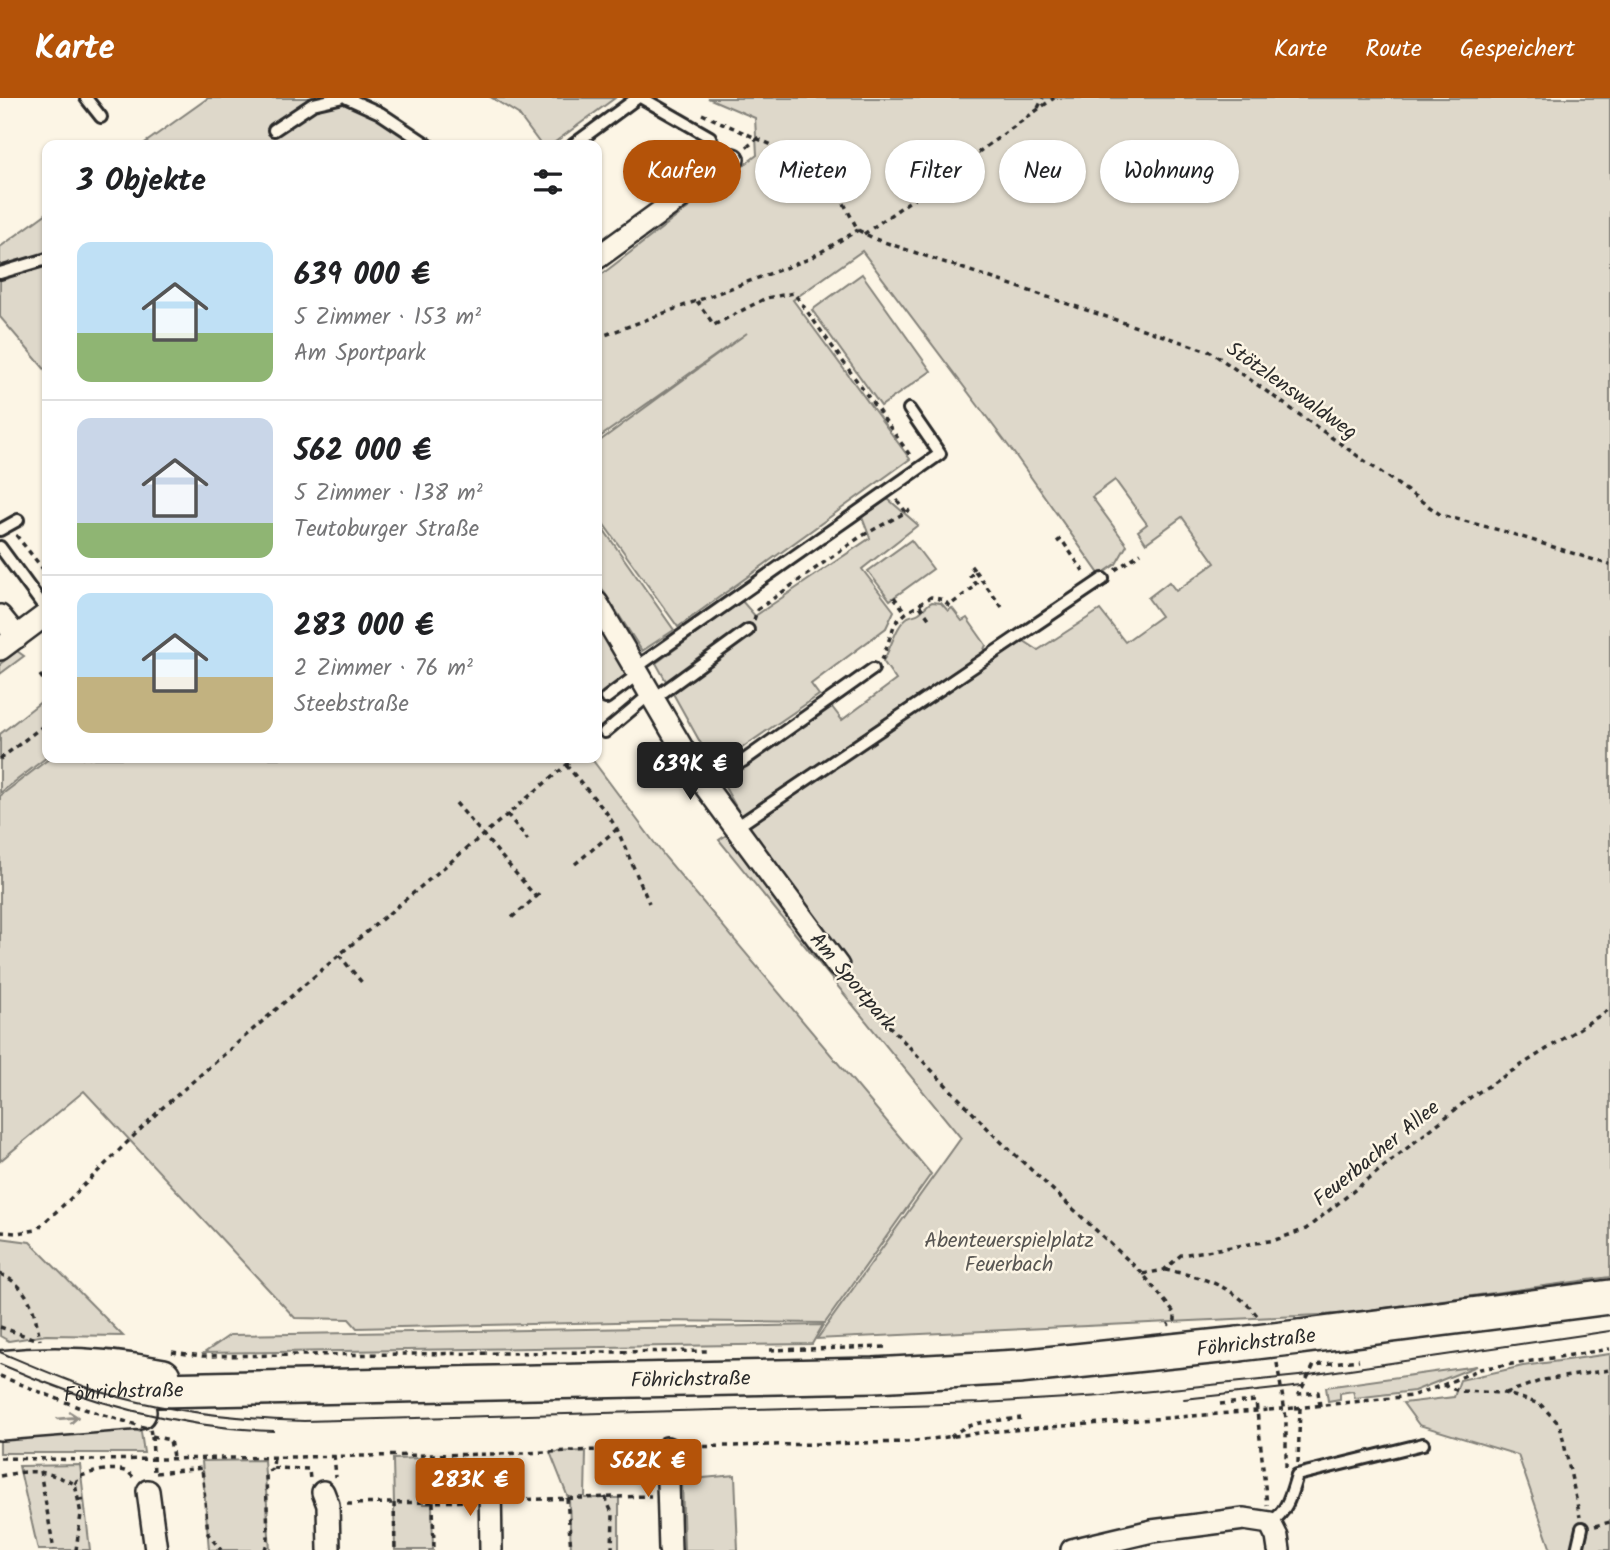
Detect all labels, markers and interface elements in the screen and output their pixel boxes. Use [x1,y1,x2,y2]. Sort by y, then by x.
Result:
text: Karte [35,23,115,76]
text: Karte [1274,30,1327,69]
text: Route [1365,30,1422,69]
text: Gespeichert [1460,30,1575,69]
chip: Kaufen [623,140,741,203]
chip: Mieten [755,140,871,203]
chip: Filter [885,140,985,203]
chip: Neu [999,140,1086,203]
chip: Wohnung [1100,140,1239,203]
text: 3 Objekte [77,158,206,206]
icon: filters [529,163,567,201]
text: 639 000 € [294,252,430,300]
icon: home [133,270,217,354]
text: 5 Zimmer · 153 m² [294,300,481,336]
street label: Stötzlenswaldweg [1219,334,1364,449]
text: Am Sportpark [294,336,426,372]
text: 562 000 € [294,428,431,476]
icon: home [133,446,217,530]
text: 5 Zimmer · 138 m² [294,476,483,512]
text: Teutoburger Straße [294,512,479,548]
text: 283 000 € [294,603,434,651]
icon: home [133,621,217,705]
text: 2 Zimmer · 76 m² [294,651,473,687]
text: Steebstraße [294,687,409,723]
pin: 639K € [633,742,747,802]
text: 639K € [653,747,727,783]
street label: Am Sportpark [801,925,903,1039]
street label: Feuerbacher Allee [1306,1092,1448,1216]
park label: Abenteuerspielplatz Feuerbach [924,1225,1094,1282]
street label: Föhrichstraße [1195,1320,1318,1367]
street label: Föhrichstraße [630,1363,751,1398]
street label: Föhrichstraße [63,1374,185,1413]
one-way arrow [56,1411,79,1424]
pin: 562K € [591,1440,705,1499]
text: 562K € [611,1444,685,1480]
pin: 283K € [413,1458,527,1518]
text: 283K € [432,1463,508,1499]

